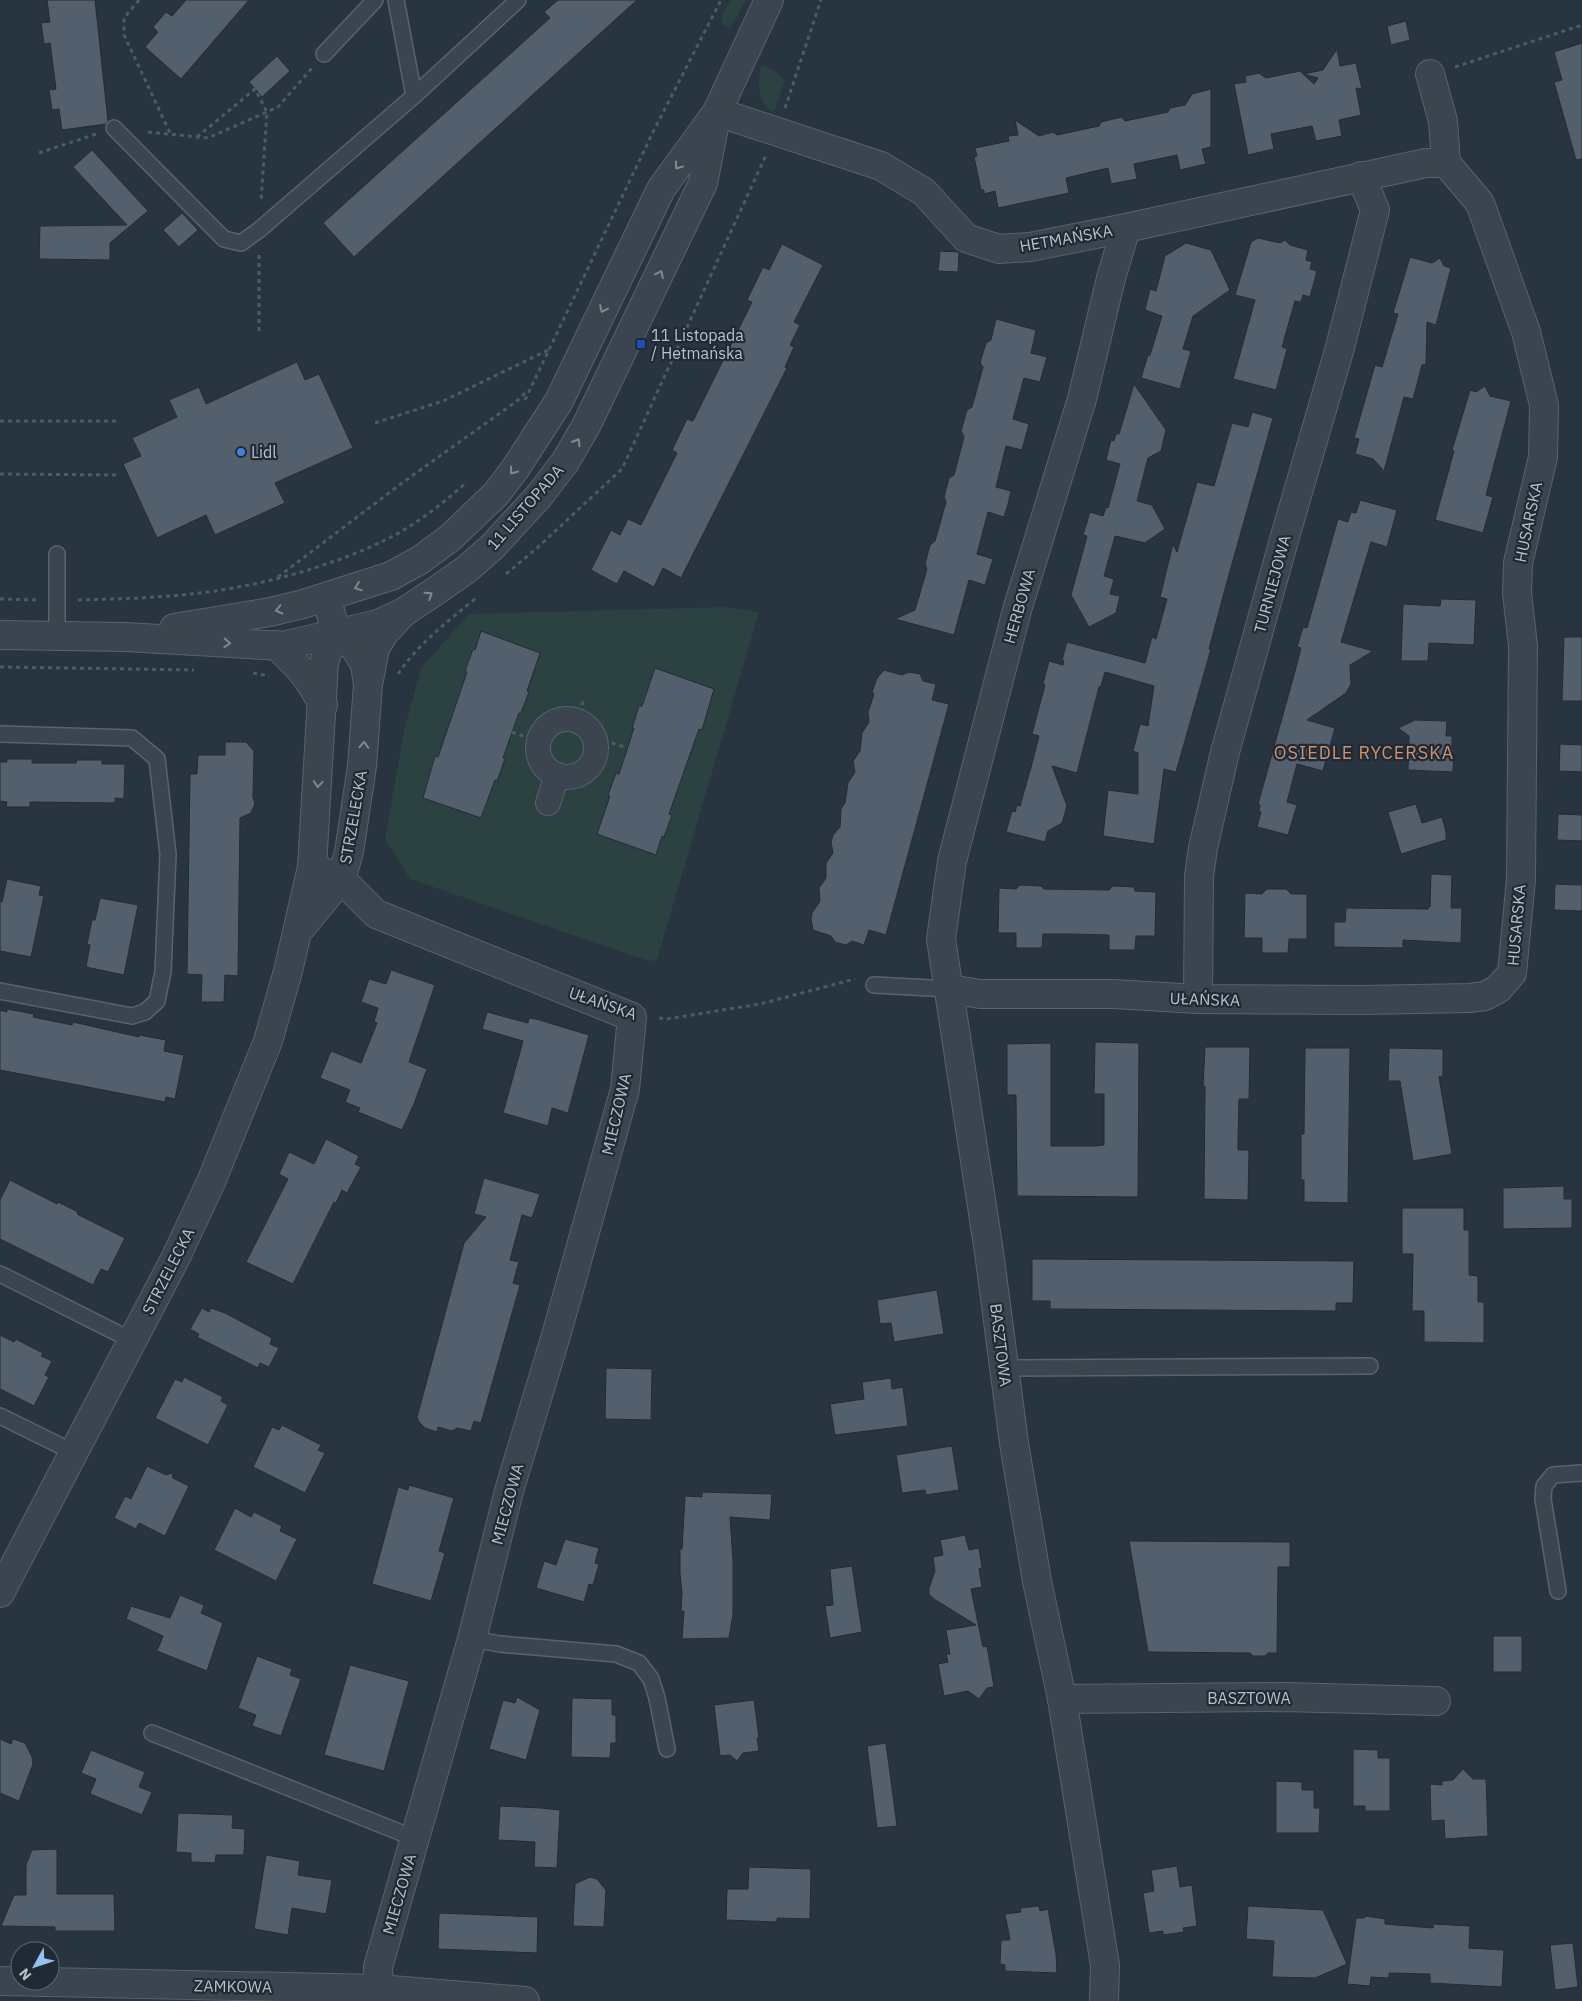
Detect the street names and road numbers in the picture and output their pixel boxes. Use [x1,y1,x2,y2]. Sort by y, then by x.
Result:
street label: HETMAŃSKA [1018,219,1114,256]
street label: 11 LISTOPADA [482,460,568,554]
street label: HUSARSKA [1510,480,1546,564]
street label: TURNIEJOWA [1249,533,1295,635]
street label: HERBOWA [999,566,1039,646]
street label: STRZELECKA [335,769,371,865]
street label: HUSARSKA [1502,883,1530,967]
street label: UŁAŃSKA [566,981,640,1024]
street label: UŁAŃSKA [1169,987,1241,1010]
street label: MIECZOWA [597,1071,635,1157]
street label: STRZELECKA [138,1224,198,1318]
street label: BASZTOWA [986,1302,1016,1388]
street label: MIECZOWA [487,1461,527,1547]
street label: BASZTOWA [1207,1688,1291,1708]
street label: MIECZOWA [378,1851,420,1937]
street label: ZAMKOWA [194,1975,272,1997]

